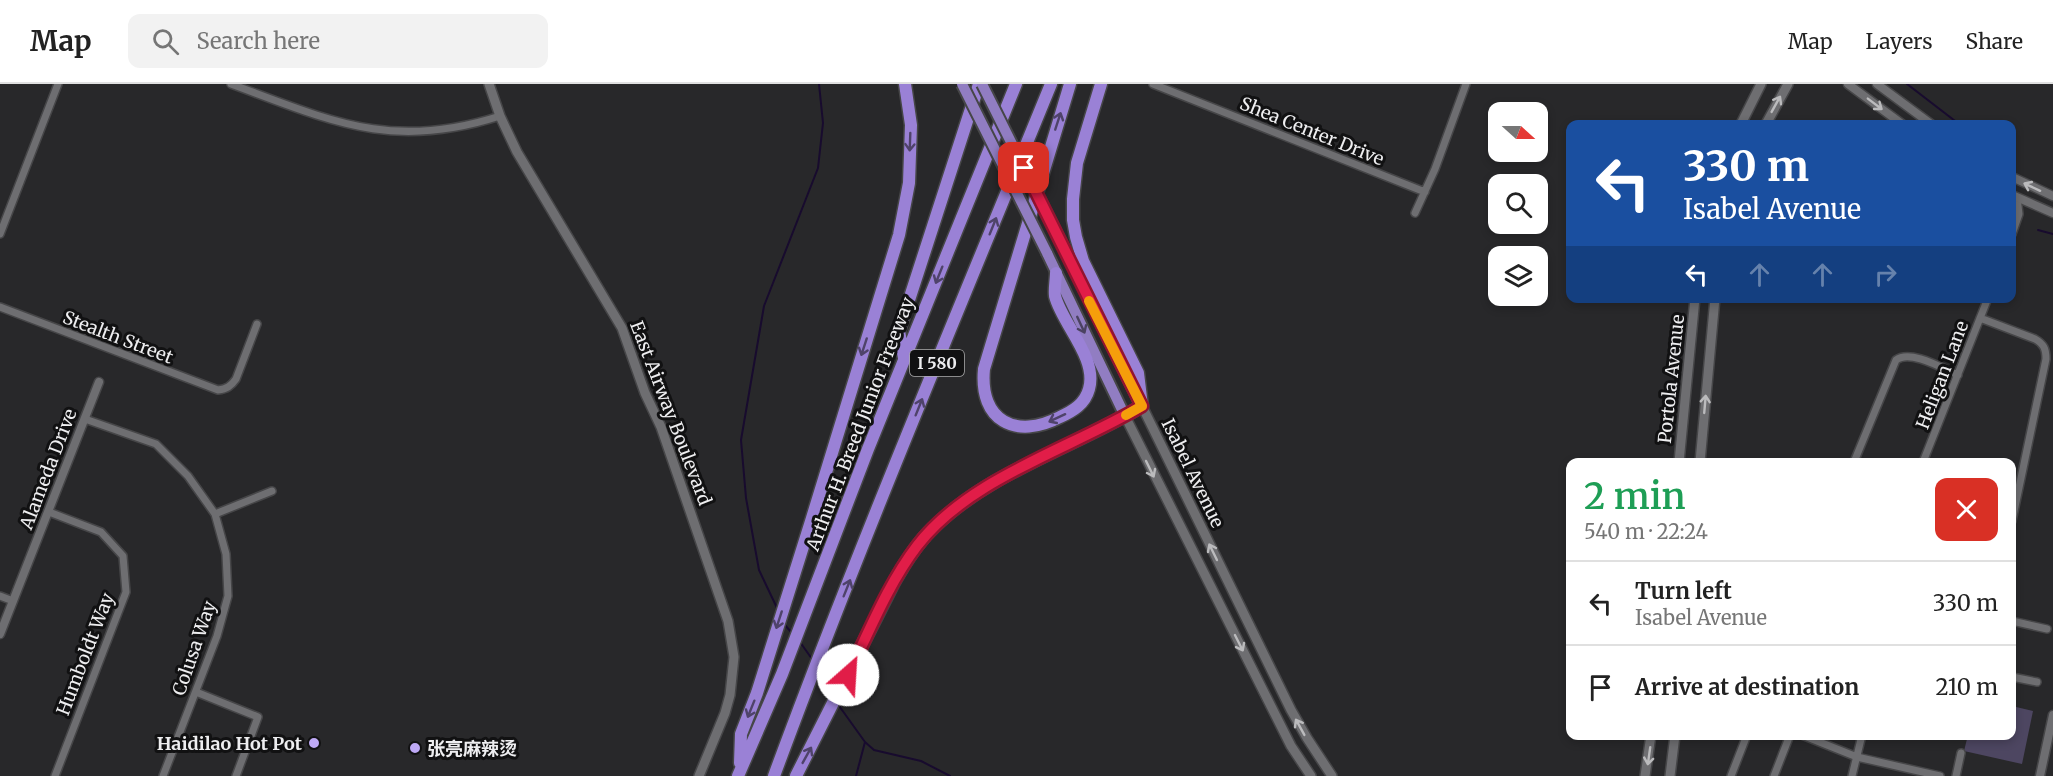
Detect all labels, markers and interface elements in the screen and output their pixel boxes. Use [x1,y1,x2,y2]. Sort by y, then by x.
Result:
search box [128,14,548,68]
text: Map [30,23,92,59]
icon: search [149,25,182,58]
text: Search here [197,27,320,55]
text: Map [1788,28,1833,55]
text: Layers [1866,28,1933,55]
text: Share [1966,28,2023,55]
street label: Shea Center Drive [1237,92,1387,170]
one-way arrow [1770,96,1782,113]
one-way arrow [1867,98,1883,111]
north arrow [1488,102,1548,162]
map controls [1488,102,1548,306]
one-way arrow [1053,112,1064,131]
one-way arrow [905,132,916,152]
text: 330 m [1683,140,1809,192]
pin [998,142,1049,193]
icon: left [1584,144,1662,222]
icon: arrive [1007,151,1040,184]
button: search [1488,174,1548,234]
one-way arrow [2024,180,2042,192]
text: Isabel Avenue [1683,192,1861,226]
one-way arrow [988,217,999,236]
button: layers [1488,246,1548,306]
icon: left [1680,258,1713,291]
icon: ahead [1743,258,1776,291]
icon: ahead [1806,258,1839,291]
icon: right [1869,258,1902,291]
one-way arrow [933,265,944,283]
street label: Arthur H. Breed Junior Freeway [801,293,919,555]
street label: Stealth Street [60,305,176,369]
street label: Portola Avenue [1653,313,1689,445]
one-way arrow [1076,316,1088,334]
street label: East Airway Boulevard [625,318,717,509]
street label: Heligan Lane [1911,318,1973,432]
one-way arrow [857,337,868,356]
road number: I 580 [910,350,964,376]
one-way arrow [1700,394,1711,414]
one-way arrow [914,398,925,416]
street label: Alameda Drive [14,405,82,533]
one-way arrow [1049,413,1067,425]
street label: Isabel Avenue [1157,415,1229,531]
one-way arrow [1145,459,1156,477]
text: 2 min [1584,474,1686,519]
button: close [1935,478,1998,541]
text: 540 m · 22:24 [1584,519,1708,544]
one-way arrow [1207,544,1219,562]
text: Turn left [1635,577,1732,605]
one-way arrow [842,579,853,597]
icon: left [1584,587,1617,620]
street label: Humboldt Way [51,589,119,718]
text: 330 m [1933,589,1998,617]
street label: Colusa Way [167,597,221,698]
text: Isabel Avenue [1635,605,1767,630]
one-way arrow [773,611,784,630]
one-way arrow [1233,633,1245,651]
position arrow [816,643,880,707]
icon: arrive [1584,671,1617,704]
text: Arrive at destination [1635,673,1859,701]
text: 210 m [1935,673,1998,701]
one-way arrow [745,699,756,718]
one-way arrow [1294,719,1306,736]
place label: Haidilao Hot Pot [157,732,303,755]
marker: Haidilao Hot Pot [307,736,321,750]
place label: 张亮麻辣烫 [427,737,517,760]
marker: 张亮麻辣烫 [408,741,422,755]
one-way arrow [1643,745,1654,765]
one-way arrow [802,746,813,764]

